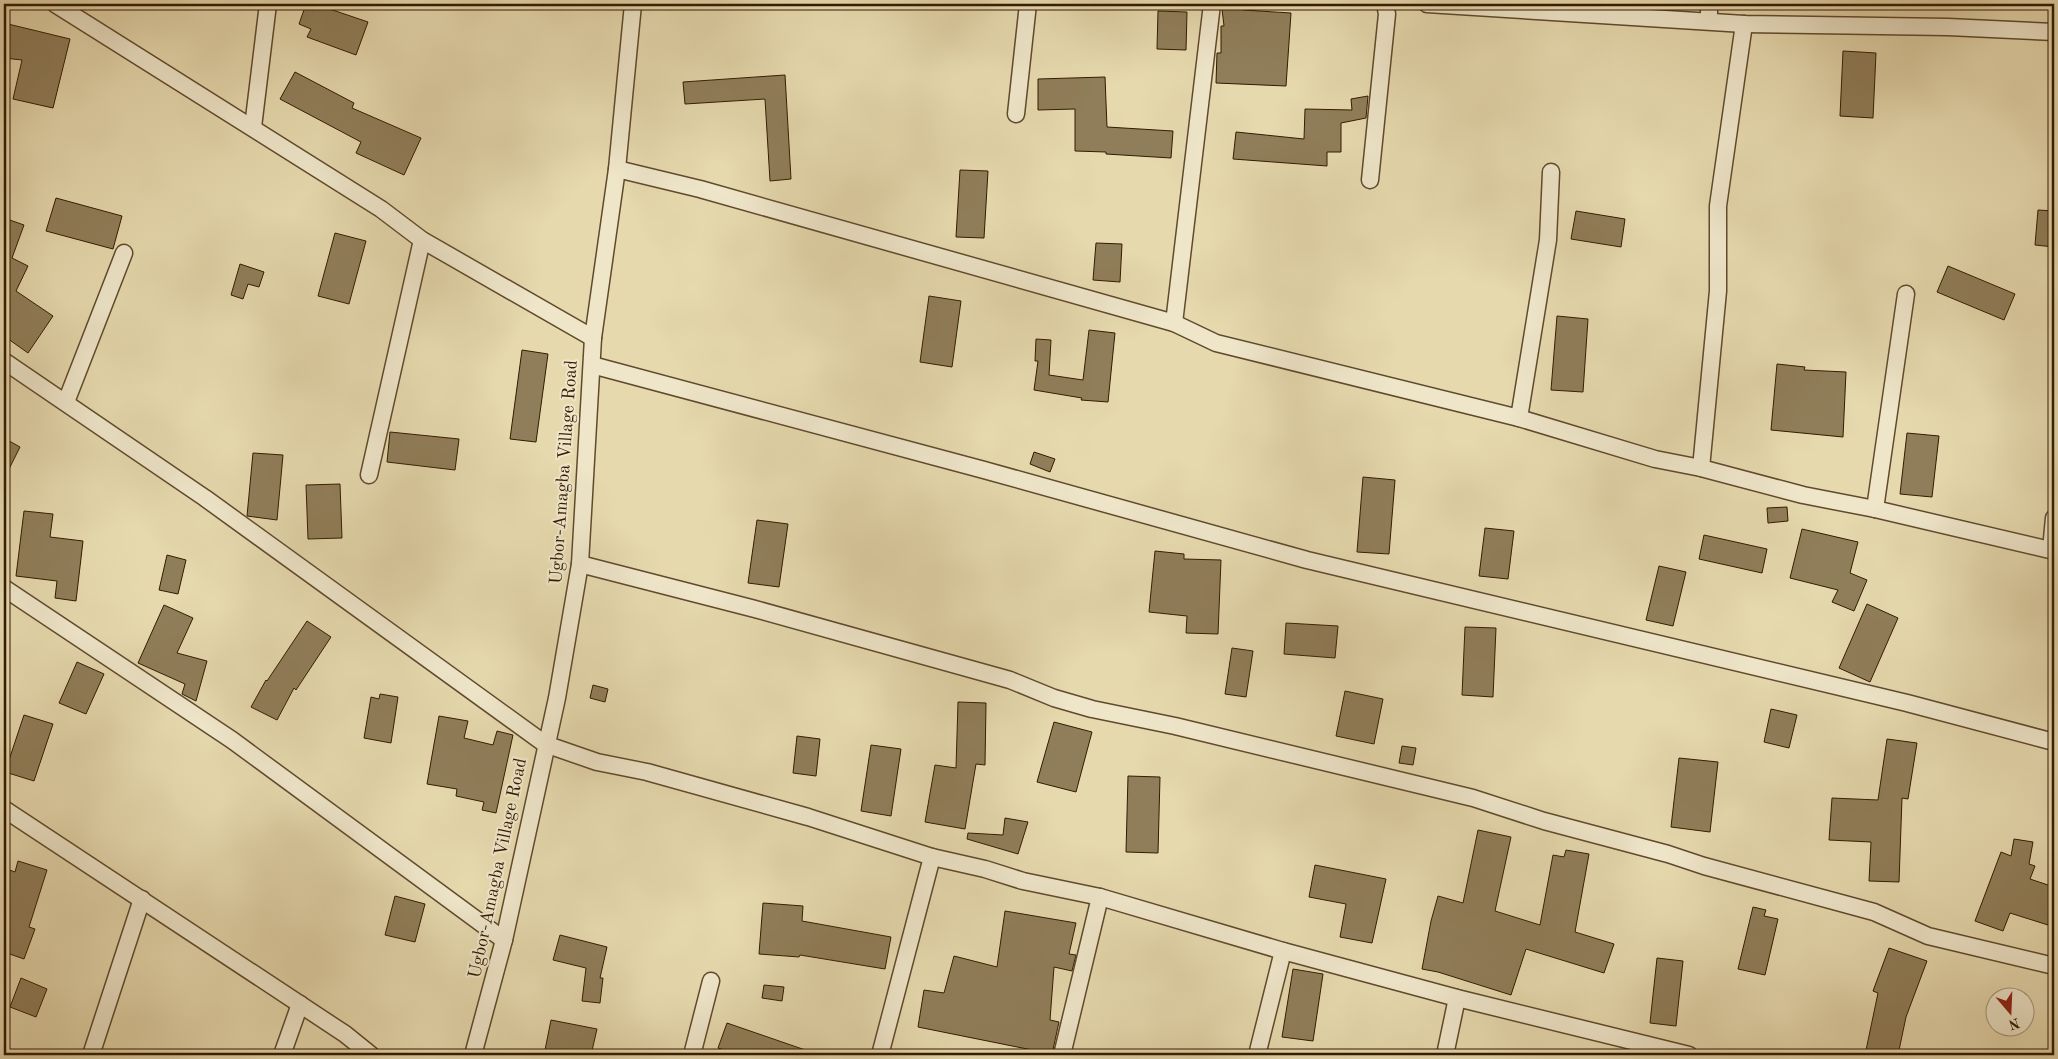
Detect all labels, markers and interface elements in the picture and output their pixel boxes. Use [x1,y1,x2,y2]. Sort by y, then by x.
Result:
street label: Ugbor-Amagba Village Road [547,359,581,585]
street label: Ugbor-Amagba Village Road [466,756,530,980]
north arrow [1986,986,2036,1036]
text: N [2006,1015,2021,1032]

